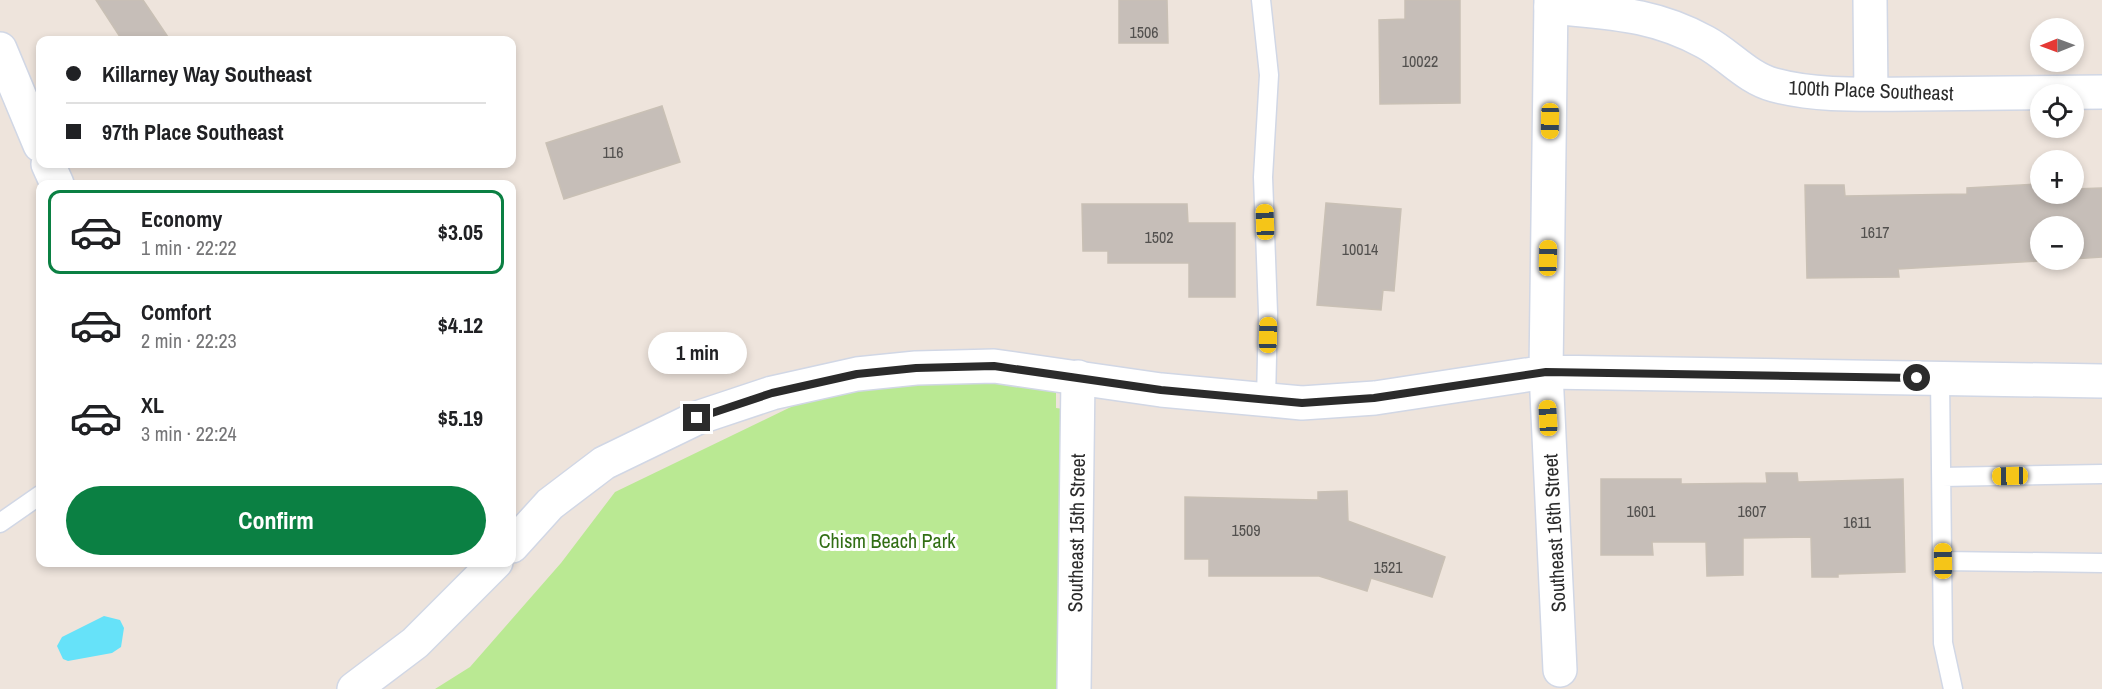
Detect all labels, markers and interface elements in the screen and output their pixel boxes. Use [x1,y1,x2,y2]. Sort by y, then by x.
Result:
north arrow [2030,18,2084,72]
map controls [2030,18,2084,270]
house number: 1506 [1129,21,1159,43]
house number: 10022 [1402,50,1438,72]
text: Killarney Way Southeast [102,59,312,89]
street label: 100th Place Southeast [1788,74,1954,106]
button: locate [2030,84,2084,138]
car [1541,103,1559,139]
text: 97th Place Southeast [102,117,283,147]
house number: 116 [603,141,623,163]
button: + [2030,150,2084,204]
text: Economy [141,204,222,234]
car [1255,204,1275,240]
icon: car [69,205,123,259]
button: − [2030,216,2084,270]
text: $3.05 [438,217,483,247]
house number: 1617 [1860,221,1890,243]
house number: 1502 [1144,226,1174,248]
text: 1 min · 22:22 [141,234,237,261]
house number: 10014 [1342,238,1378,260]
car [1539,240,1557,276]
text: Comfort [141,297,211,327]
icon: car [69,298,123,352]
text: $4.12 [438,310,483,340]
car [1259,317,1277,353]
text: 2 min · 22:23 [141,327,237,354]
callout: 1 min [648,331,746,373]
text: 1 min [676,339,719,366]
route start [1903,364,1930,391]
text: XL [141,390,164,420]
icon: car [69,391,123,445]
car [1538,400,1558,436]
text: $5.19 [438,403,483,433]
route end [683,404,710,431]
text: 3 min · 22:24 [141,420,237,447]
street label: Southeast 15th Street [1061,453,1091,613]
street label: Southeast 16th Street [1536,453,1572,613]
car [1992,467,2028,485]
button: Confirm [66,486,486,555]
house number: 1601 [1626,500,1656,522]
house number: 1607 [1737,500,1767,522]
house number: 1611 [1843,511,1872,533]
house number: 1509 [1231,519,1261,541]
park label: Chism Beach Park [819,527,956,554]
car [1934,543,1952,579]
house number: 1521 [1373,556,1403,578]

